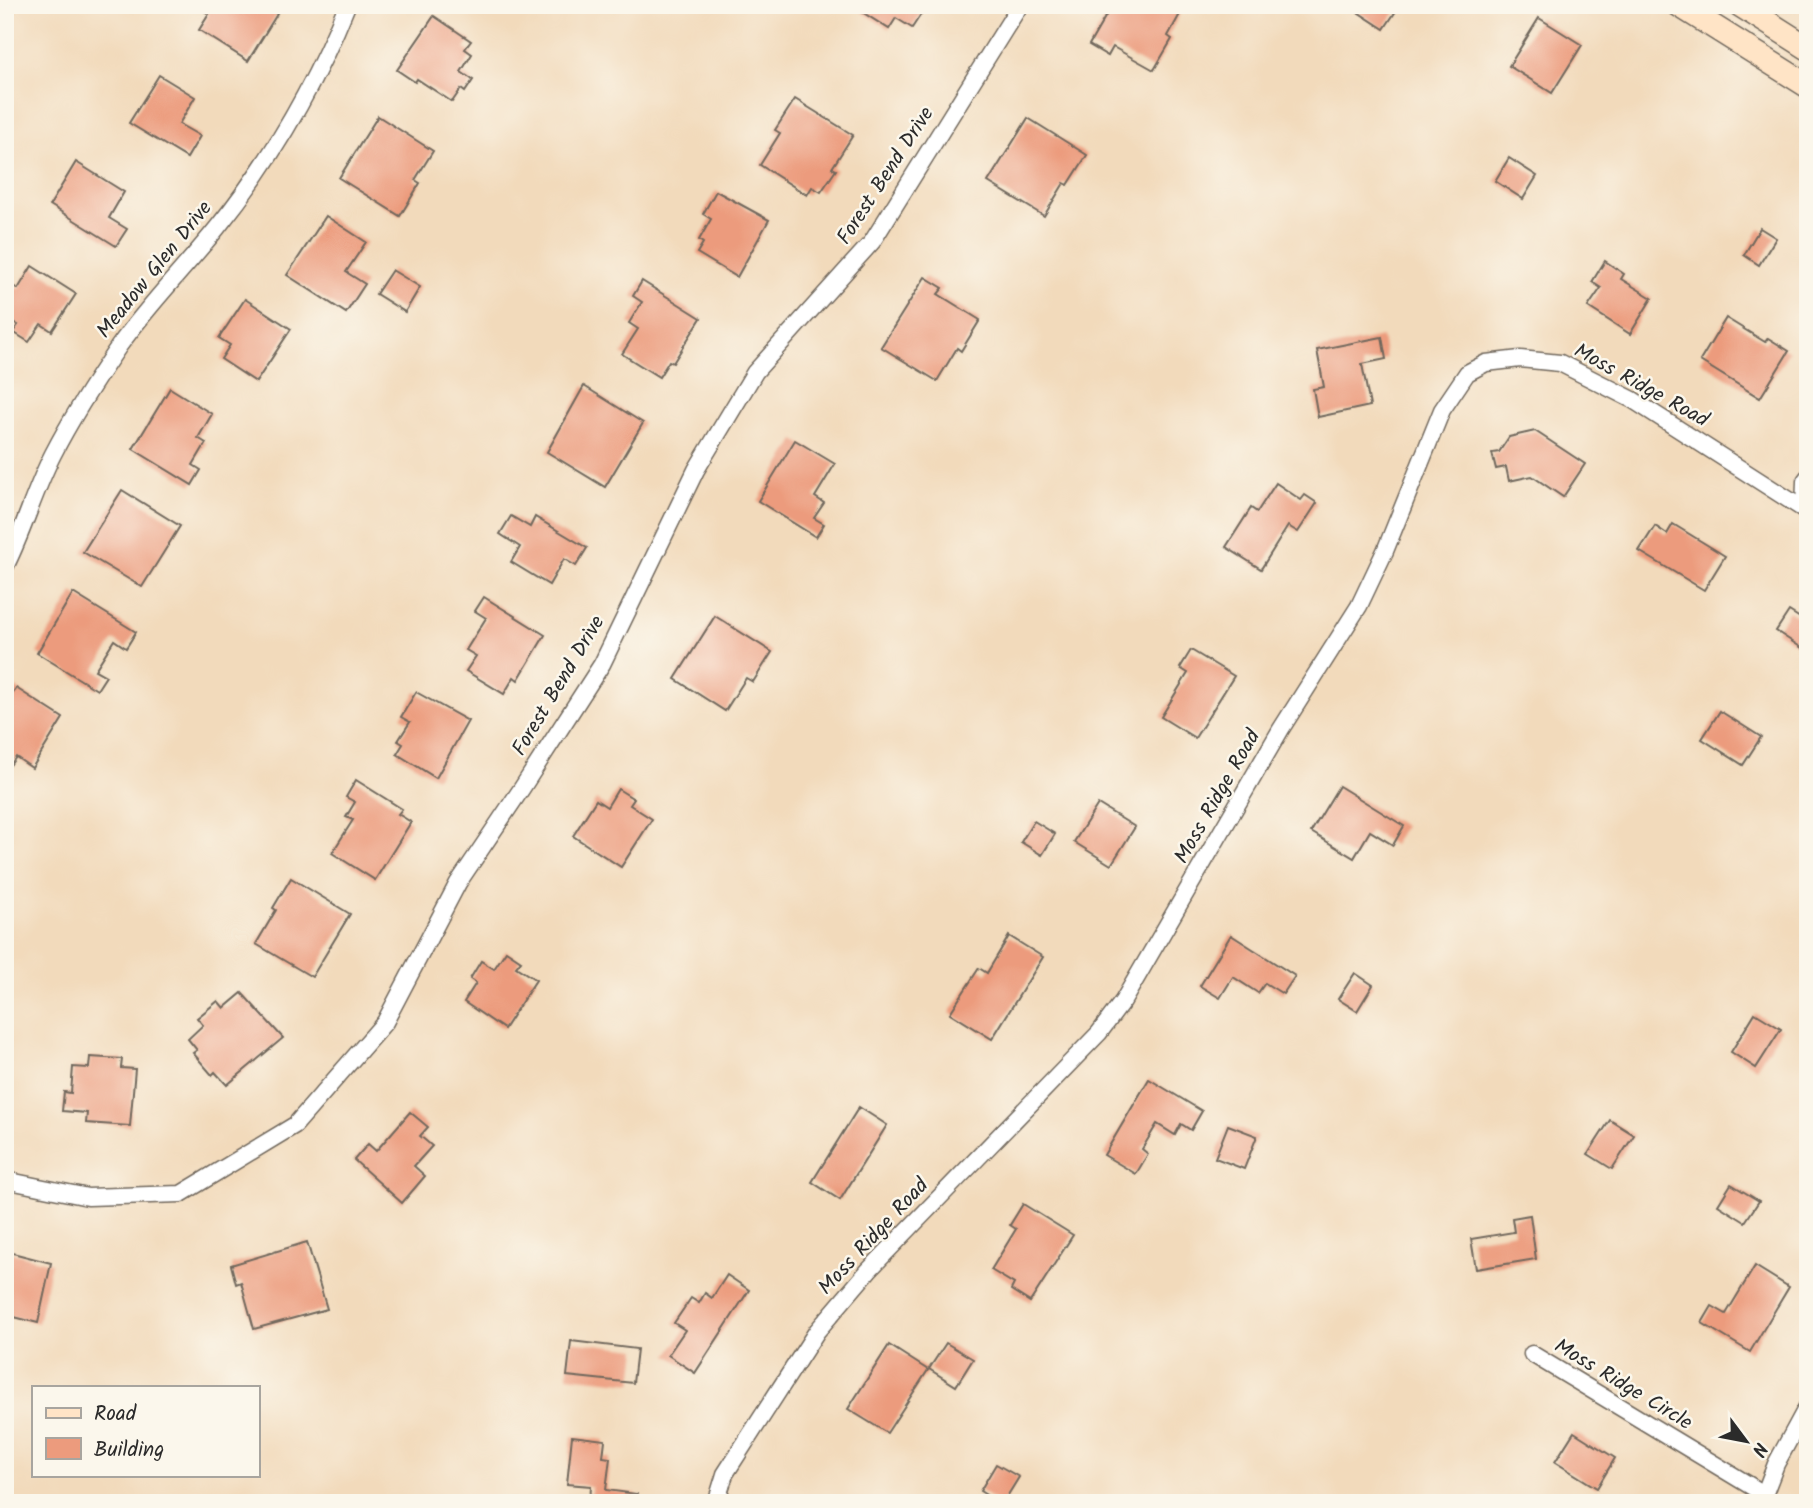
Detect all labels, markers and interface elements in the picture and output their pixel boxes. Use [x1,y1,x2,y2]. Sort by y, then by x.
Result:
street label: Forest Bend Drive [829,100,943,252]
street label: Meadow Glen Drive [89,193,221,346]
street label: Moss Ridge Road [1567,335,1715,437]
street label: Forest Bend Drive [504,609,614,763]
street label: Moss Ridge Road [1166,723,1270,870]
street label: Moss Ridge Road [811,1170,938,1303]
street label: Moss Ridge Circle [1547,1331,1699,1440]
legend [32,1386,259,1476]
text: Road [94,1398,137,1431]
north arrow [1712,1406,1782,1476]
text: Building [94,1434,164,1467]
text: N [1743,1436,1775,1462]

